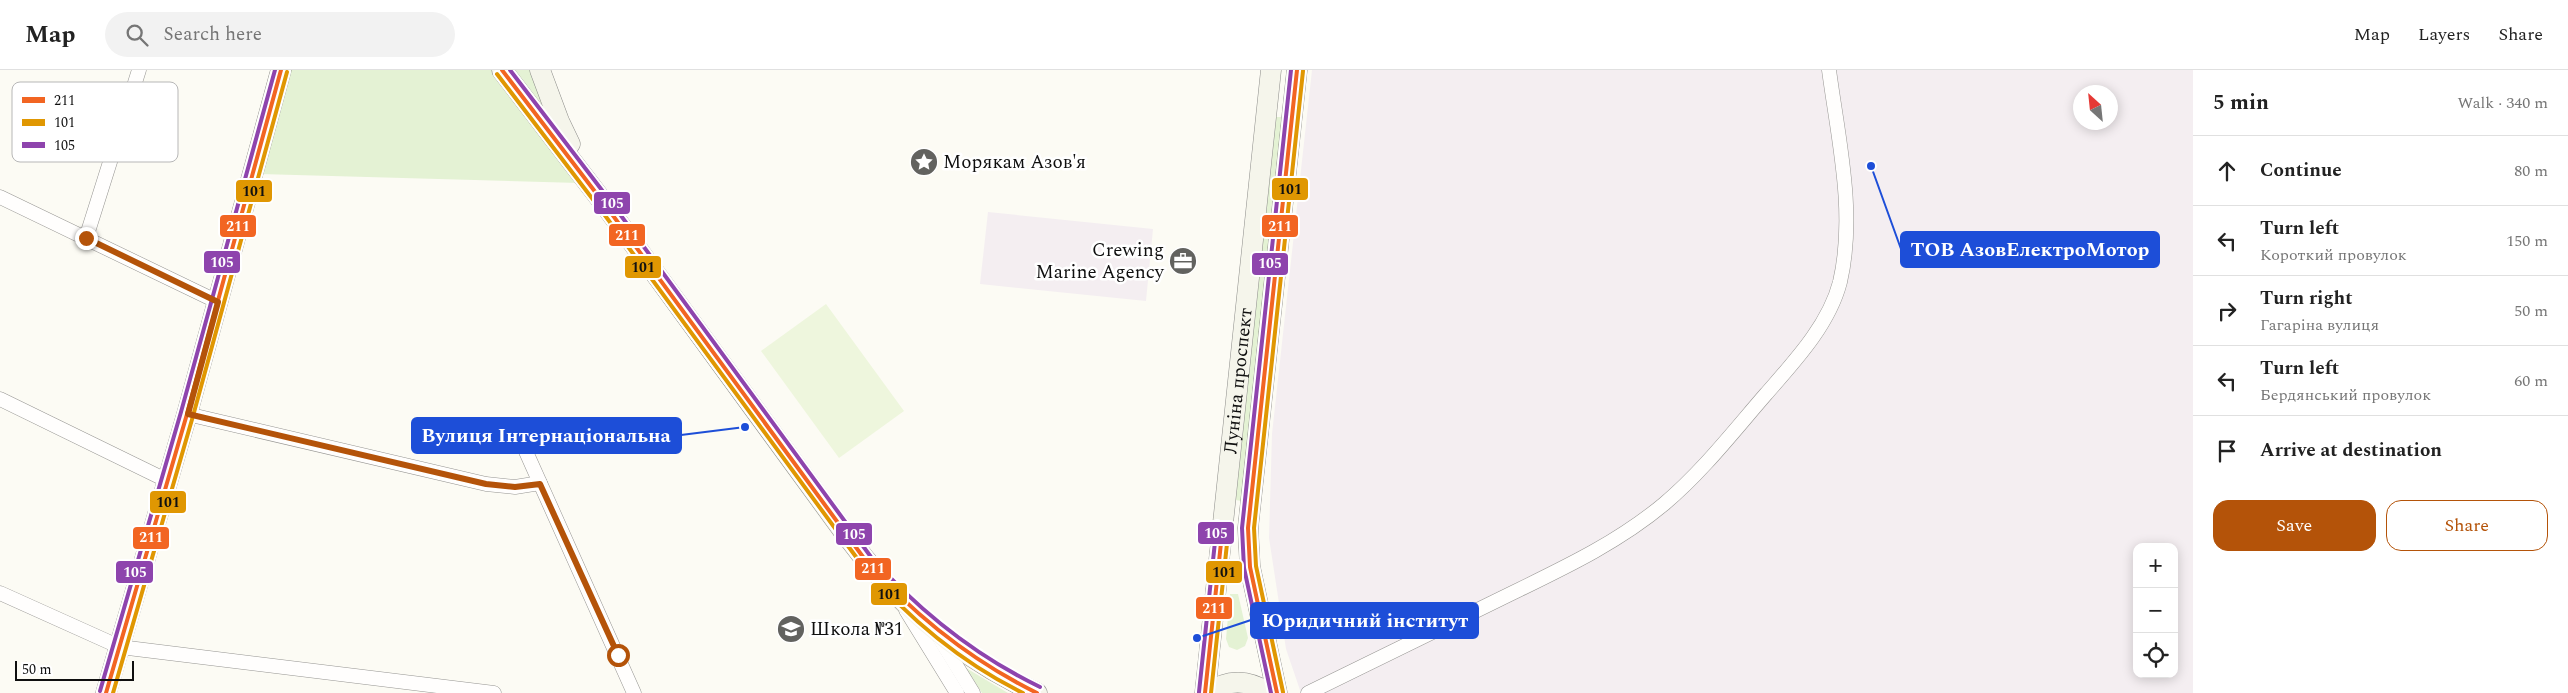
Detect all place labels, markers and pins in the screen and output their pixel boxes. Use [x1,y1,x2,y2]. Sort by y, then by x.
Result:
place icon: Морякам Азов'я [909,147,939,177]
place label: Морякам Азов'я [943,148,1086,177]
callout: ТОВ АзовЕлектроМотор [1901,232,2159,267]
place label: Crewing Marine Agency [1035,236,1165,287]
office icon: Crewing Marine Agency [1168,246,1198,276]
callout: Вулиця Інтернаціональна [412,418,681,453]
callout: Юридичний інститут [1251,603,1478,638]
school or university icon: Школа №31 [776,614,806,644]
place label: Школа №31 [810,615,903,644]

